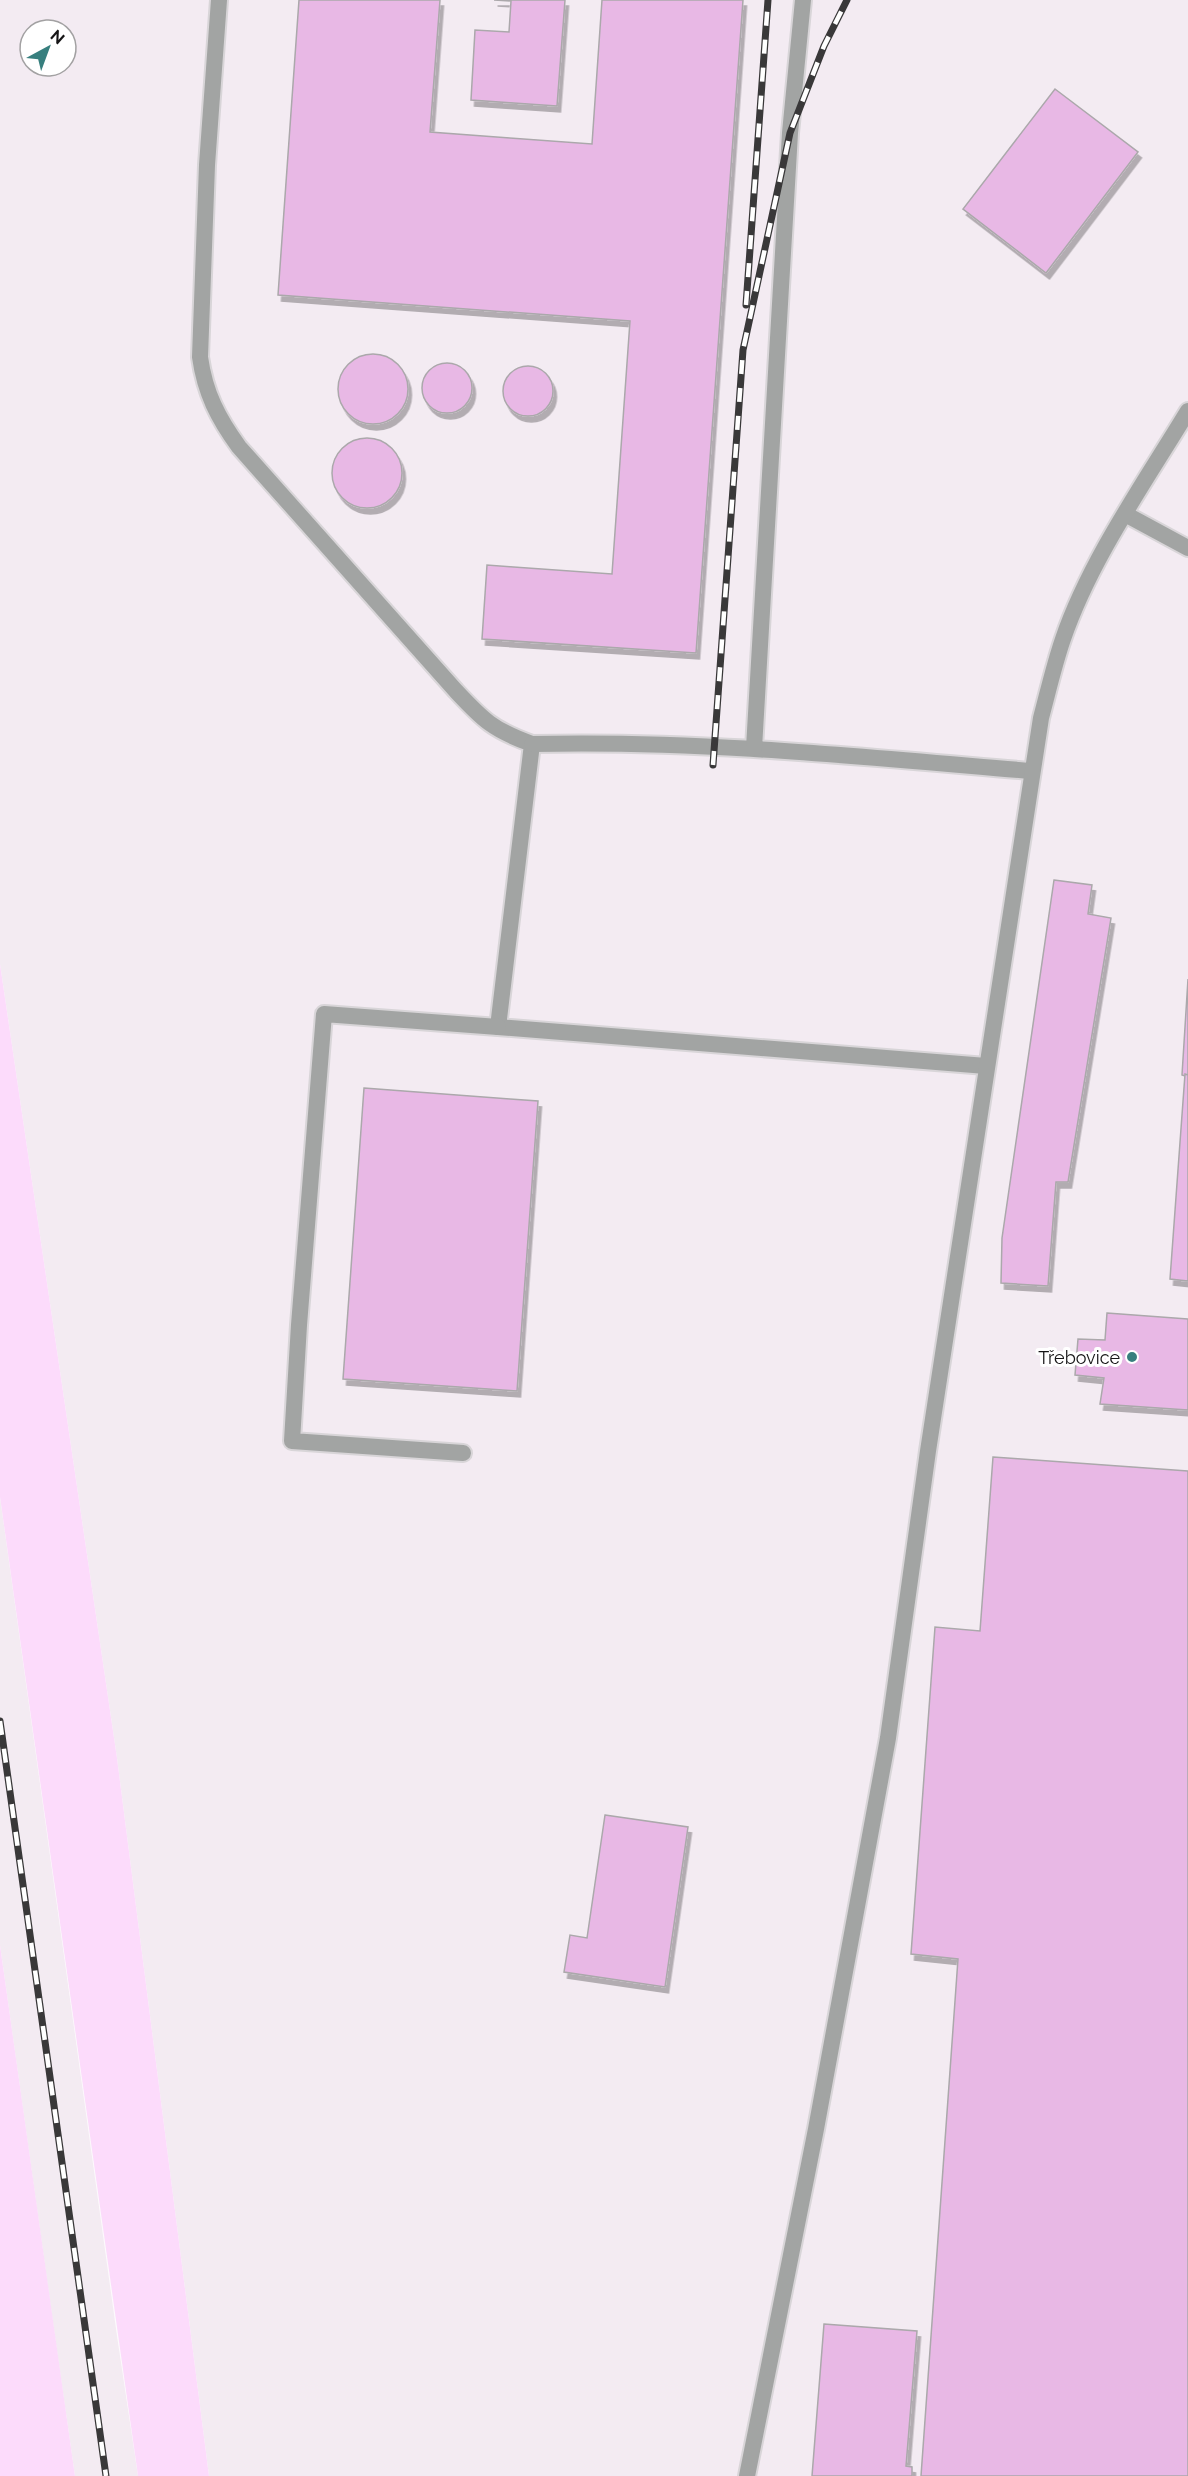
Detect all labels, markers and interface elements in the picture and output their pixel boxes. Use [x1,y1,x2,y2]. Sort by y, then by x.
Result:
north arrow [18,18,78,78]
text: N [47,26,68,48]
place label: Třebovice [1038,1347,1120,1368]
marker: Třebovice [1125,1350,1139,1364]

